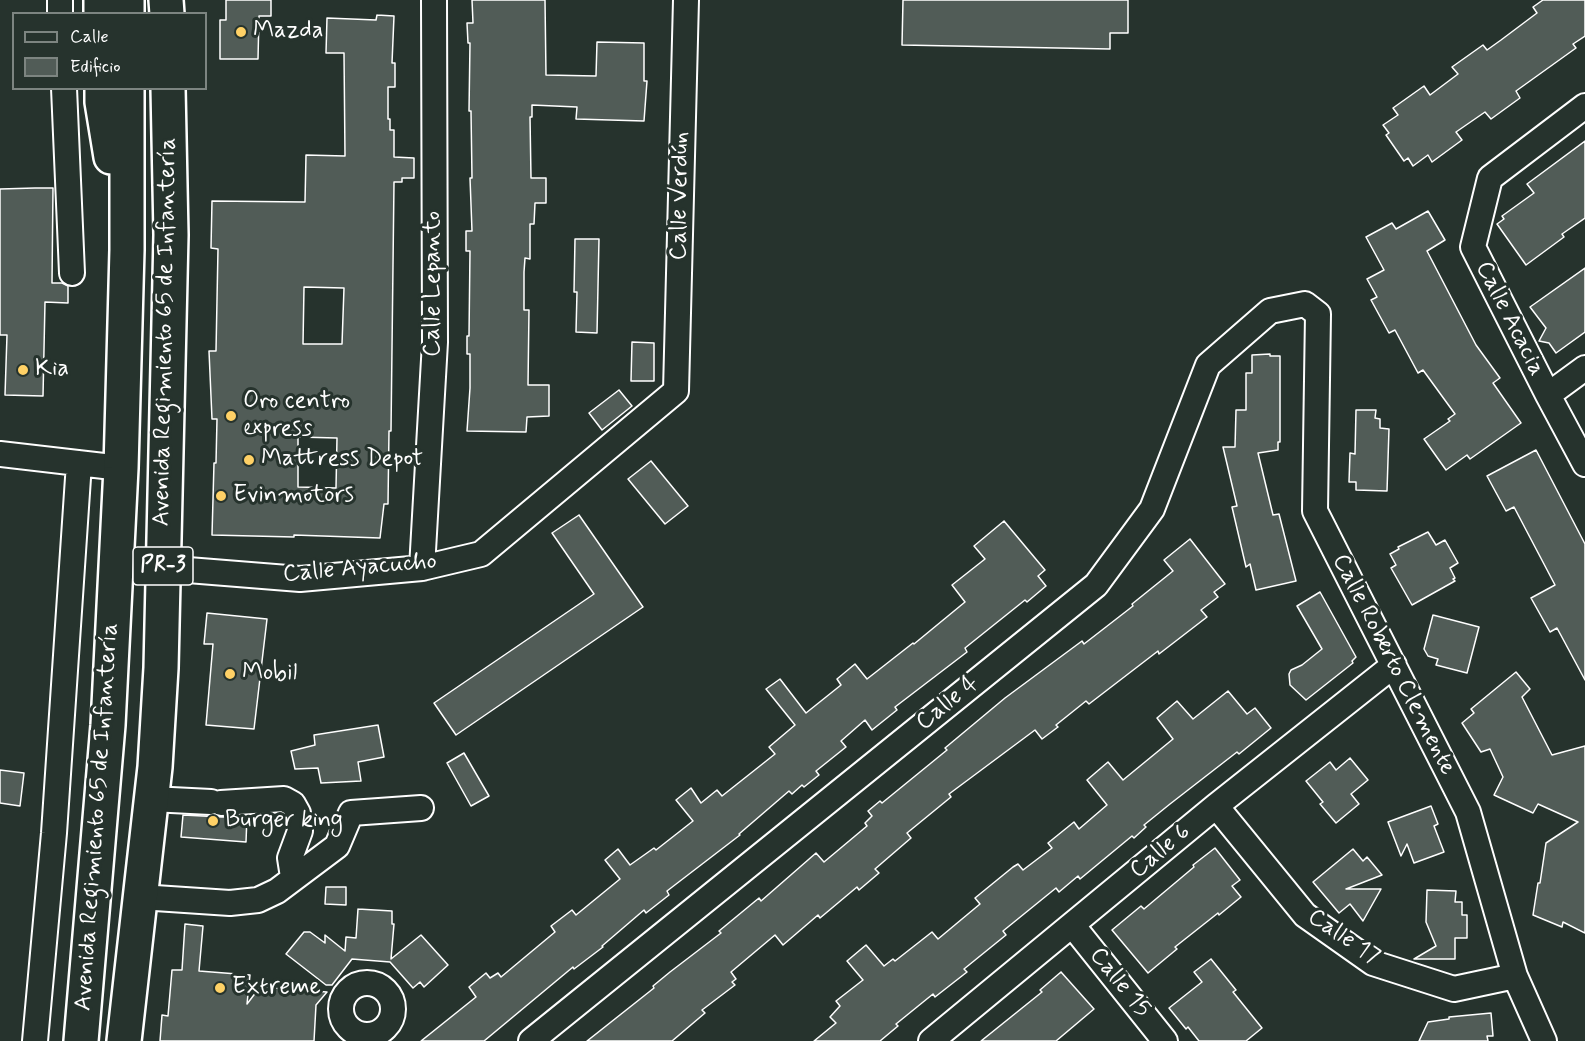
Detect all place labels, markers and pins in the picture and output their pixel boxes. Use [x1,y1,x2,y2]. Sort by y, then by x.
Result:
place label: Mazda [253,18,324,46]
marker: Mazda [234,25,248,39]
place label: Kia [35,356,69,384]
marker: Kia [16,363,30,377]
place label: Oro centro express [243,388,350,444]
marker: Oro centro express [224,409,238,423]
place label: Mattress Depot [261,446,423,474]
marker: Mattress Depot [242,453,256,467]
place label: Evinmotors [233,482,354,510]
marker: Evinmotors [214,489,228,503]
place label: Mobil [242,660,297,688]
marker: Mobil [223,667,237,681]
place label: Burger king [225,807,343,835]
marker: Burger king [206,814,220,828]
place label: Extreme [232,974,321,1002]
marker: Extreme [213,981,227,995]

